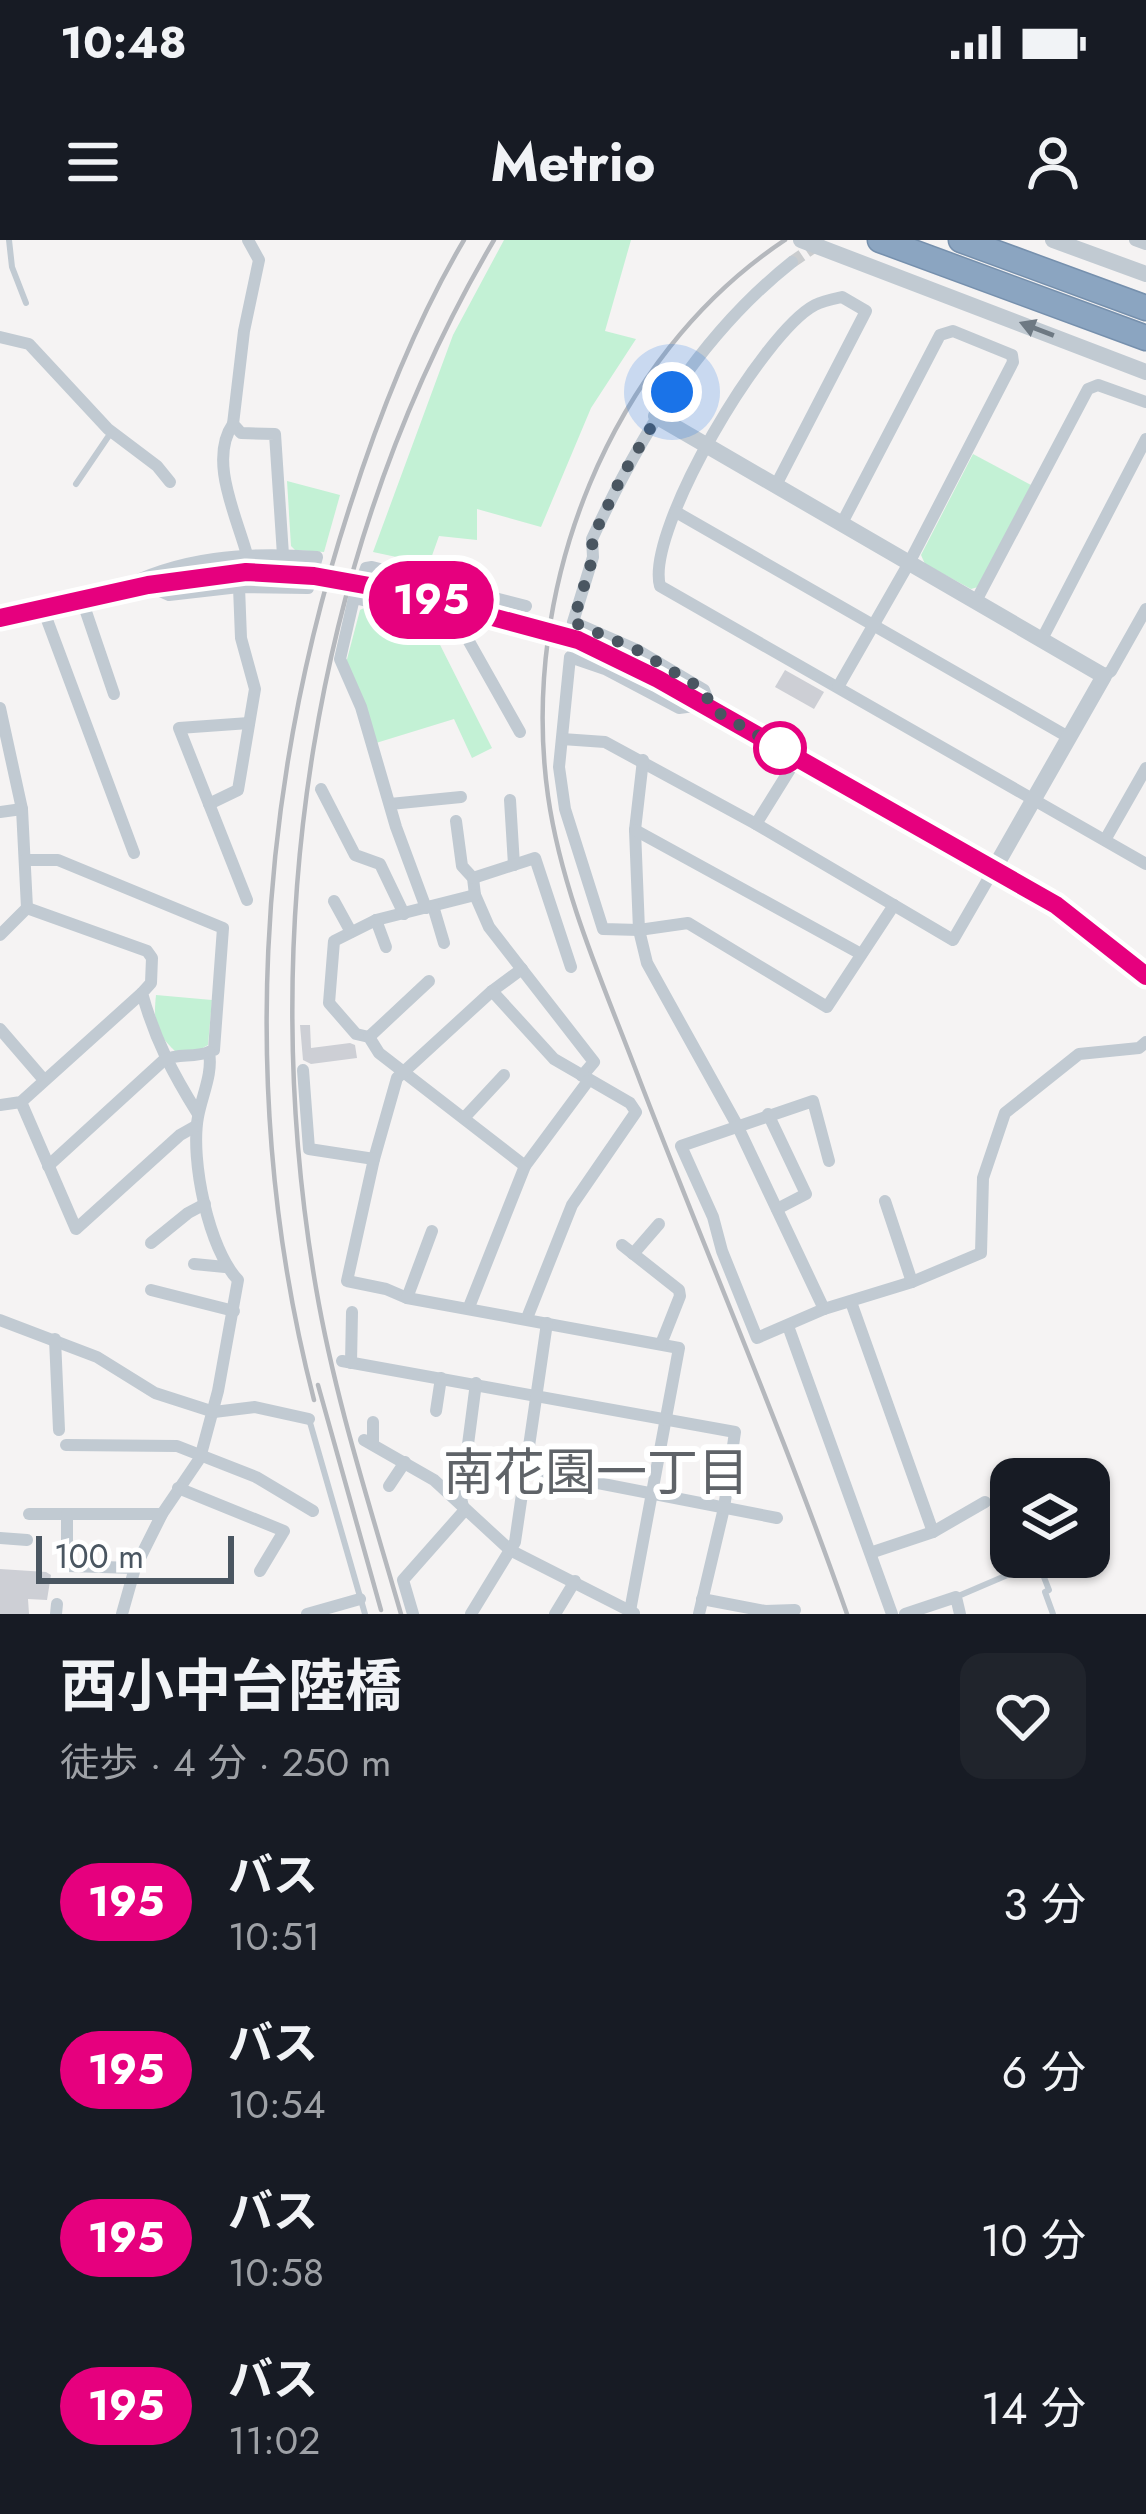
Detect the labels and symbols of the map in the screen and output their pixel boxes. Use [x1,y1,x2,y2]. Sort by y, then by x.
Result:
one-way arrow [1019,319,1055,338]
your location [642,362,702,422]
line badge: 195 [362,561,500,639]
unlabelled marker [755,723,805,773]
district label: 南花園一丁目 [443,1435,749,1509]
scale bar [36,1530,234,1583]

